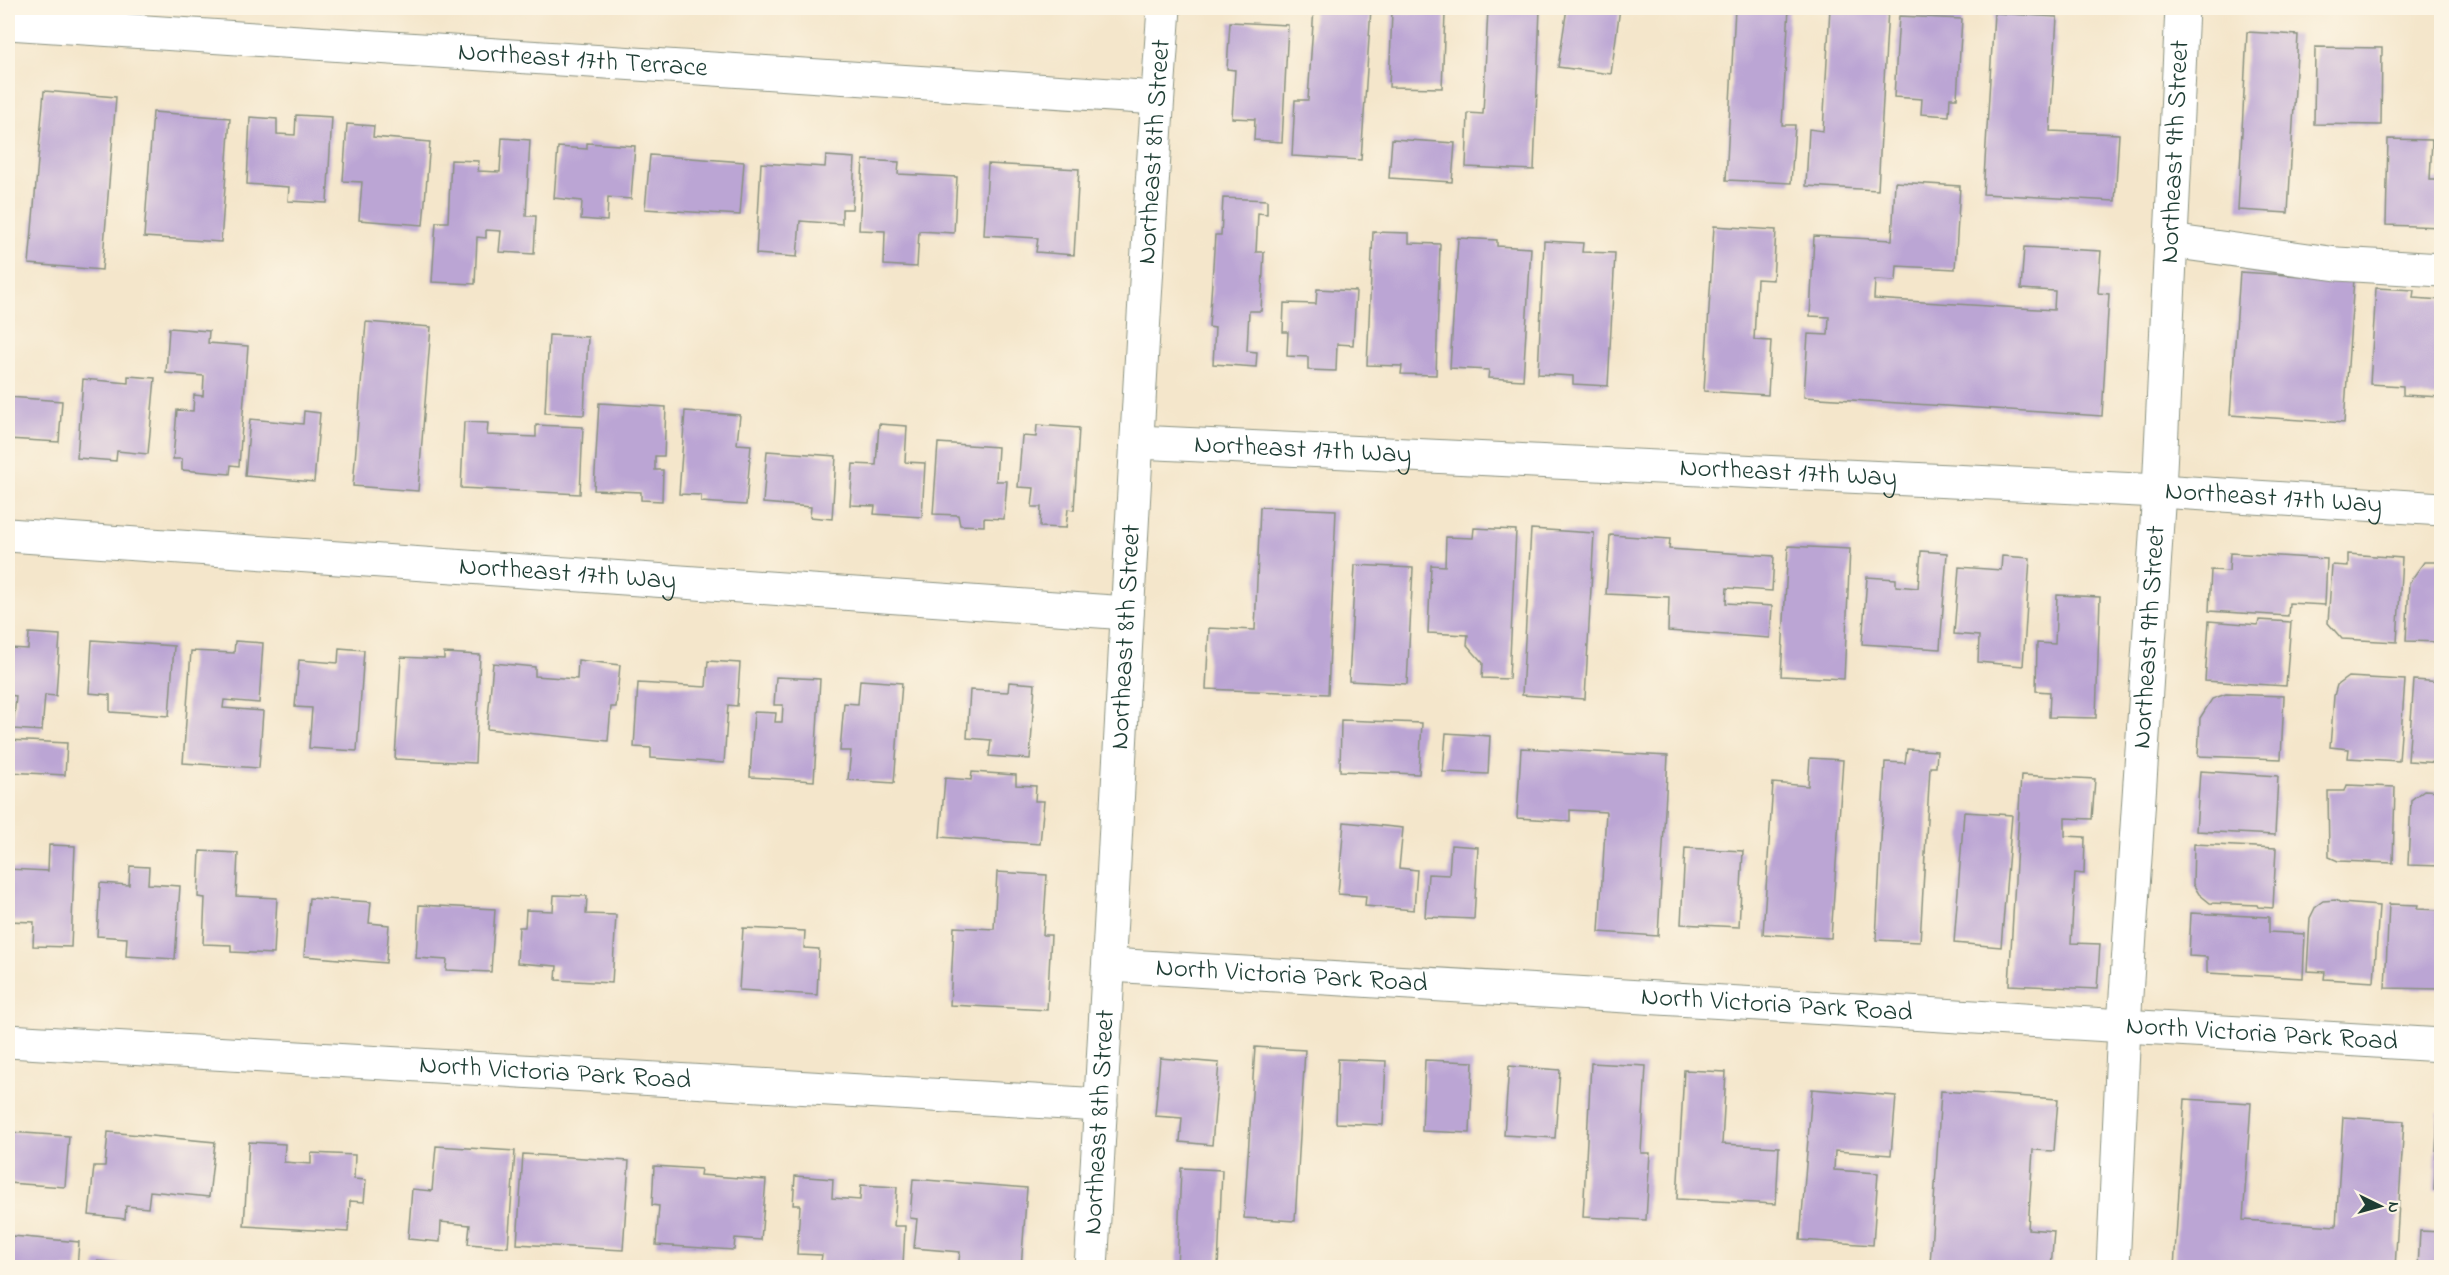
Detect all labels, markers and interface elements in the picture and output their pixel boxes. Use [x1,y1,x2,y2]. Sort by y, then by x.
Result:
street label: Northeast 17th Terrace [457,33,710,88]
street label: Northeast 8th Street [1128,38,1181,266]
street label: Northeast 9th Street [2150,39,2200,264]
street label: Northeast 17th Way [1193,425,1413,475]
street label: Northeast 17th Way [1679,449,1898,498]
street label: Northeast 17th Way [2164,472,2383,525]
street label: Northeast 8th Street [1101,523,1152,751]
street label: Northeast 9th Street [2123,524,2176,750]
street label: Northeast 17th Way [458,547,678,601]
street label: North Victoria Park Road [1155,948,1429,1004]
street label: North Victoria Park Road [1640,977,1914,1033]
street label: North Victoria Park Road [2125,1007,2399,1062]
street label: Northeast 8th Street [1074,1009,1126,1236]
street label: North Victoria Park Road [418,1046,692,1100]
north arrow [2350,1176,2410,1236]
text: N [2381,1201,2405,1214]

